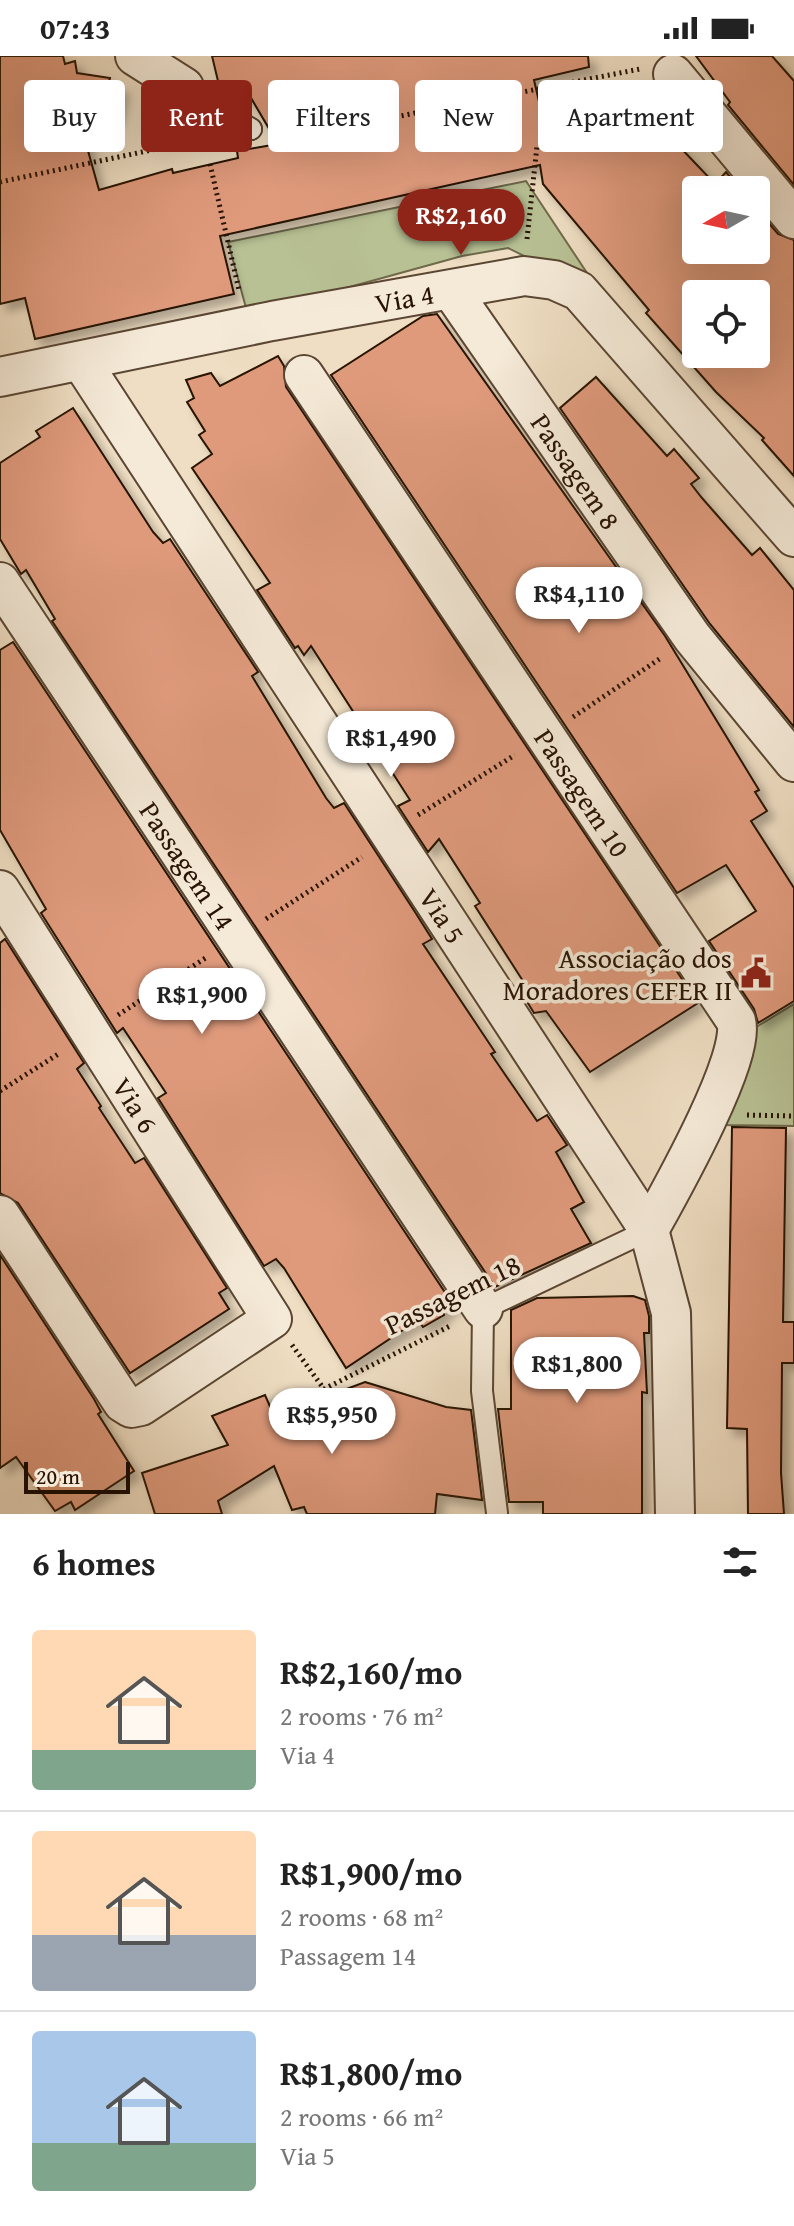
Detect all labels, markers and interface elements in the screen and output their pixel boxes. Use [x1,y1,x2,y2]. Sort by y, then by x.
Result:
text: 07:43 [40,6,111,50]
chip: Buy [24,80,125,152]
chip: Rent [141,80,252,152]
chip: Filters [268,80,399,152]
chip: New [415,80,522,152]
chip: Apartment [538,80,723,152]
north arrow [682,176,770,264]
map controls [682,176,770,368]
pin: R$2,160 [387,189,535,257]
text: R$2,160 [416,195,506,234]
street label: Via 4 [372,272,437,323]
button: locate [682,280,770,368]
street label: Passagem 8 [522,404,631,537]
pin: R$4,110 [505,567,653,635]
text: R$4,110 [534,573,624,612]
pin: R$1,490 [317,711,465,779]
text: R$1,490 [346,717,436,756]
street label: Passagem 10 [525,720,641,865]
street label: Passagem 14 [130,793,246,938]
street label: Via 5 [410,879,477,951]
place label: Associação dos Moradores CEFER II [503,937,732,1010]
public building icon: Associação dos Moradores CEFER II [739,956,773,990]
pin: R$1,900 [128,968,276,1036]
text: R$1,900 [157,974,247,1013]
street label: Via 6 [103,1069,169,1140]
street label: Passagem 18 [377,1243,527,1345]
pin: R$1,800 [503,1337,651,1405]
text: R$1,800 [532,1343,622,1382]
pin: R$5,950 [258,1388,406,1456]
text: R$5,950 [287,1394,377,1433]
scale bar [24,1458,130,1494]
text: 20 m [36,1460,80,1492]
text: 6 homes [32,1538,156,1587]
icon: filters [718,1540,762,1584]
text: R$2,160/mo [280,1647,462,1696]
icon: home [96,1662,192,1758]
text: 2 rooms · 76 m² [280,1696,443,1735]
text: Via 4 [280,1735,335,1774]
text: R$1,900/mo [280,1848,462,1897]
icon: home [96,1863,192,1959]
text: 2 rooms · 68 m² [280,1897,443,1936]
text: Passagem 14 [280,1936,416,1975]
text: R$1,800/mo [280,2048,462,2097]
icon: home [96,2063,192,2159]
text: 2 rooms · 66 m² [280,2097,443,2136]
text: Via 5 [280,2136,335,2175]

